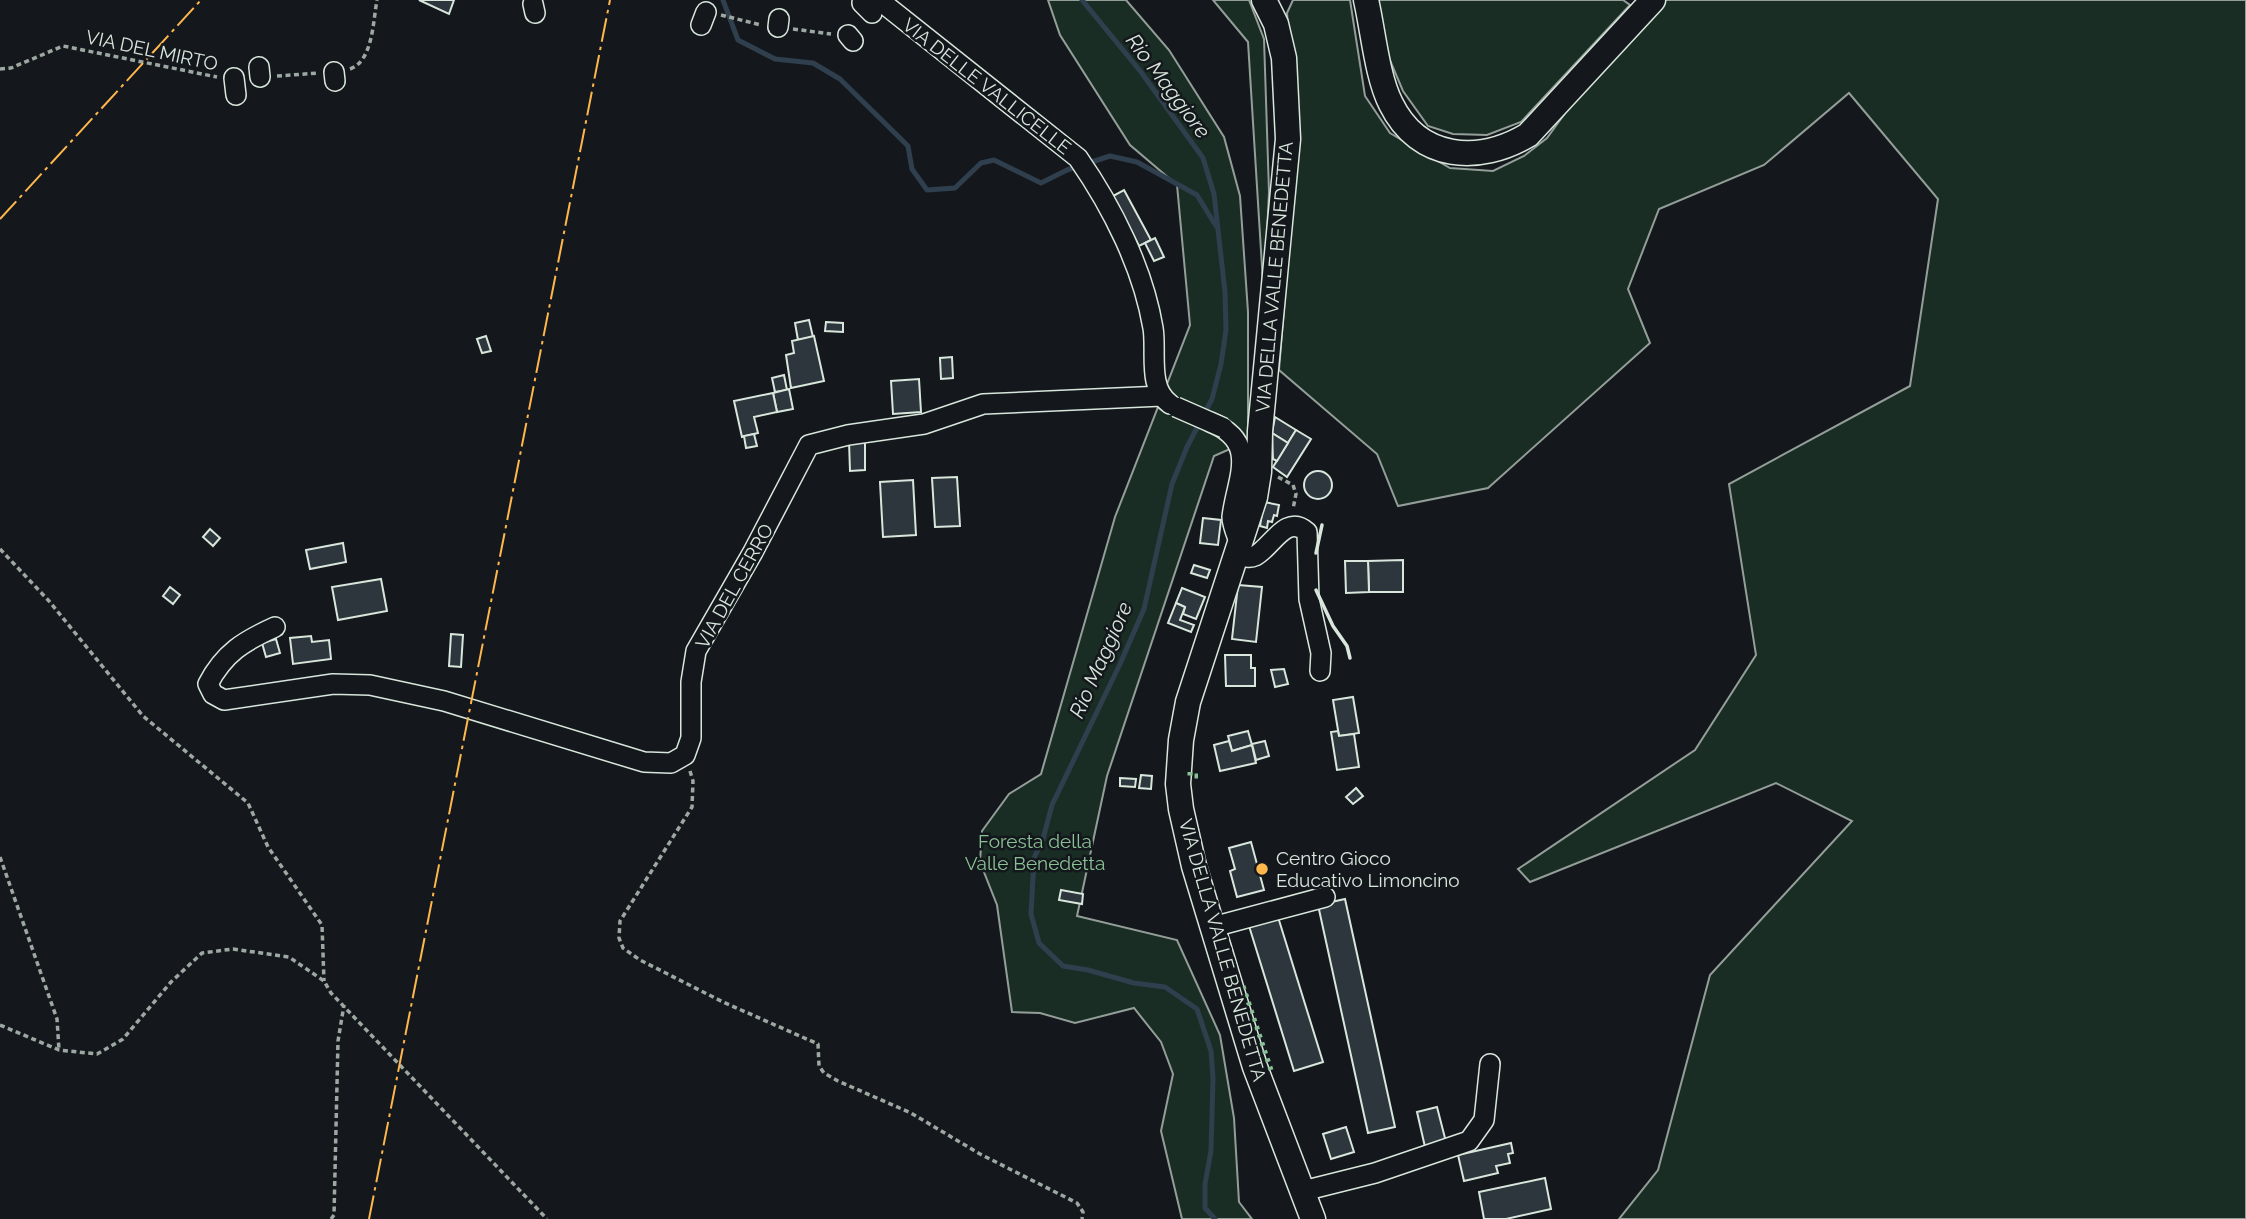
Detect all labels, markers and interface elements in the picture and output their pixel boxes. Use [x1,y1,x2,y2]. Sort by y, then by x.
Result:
street label: VIA DELLE VALLICELLE [898,13,1076,159]
street label: VIA DEL MIRTO [84,25,220,75]
water label: Rio Maggiore [1121,29,1216,143]
street label: VIA DELLA VALLE BENEDETTA [1251,140,1297,413]
street label: VIA DEL CERRO [691,520,777,652]
water label: Rio Maggiore [1064,598,1137,722]
street label: VIA DELLA VALLE BENEDETTA [1175,816,1271,1084]
park label: Foresta della Valle Benedetta [965,830,1105,874]
place label: Centro Gioco Educativo Limoncino [1276,847,1460,891]
marker: Centro Gioco Educativo Limoncino [1254,861,1270,877]

